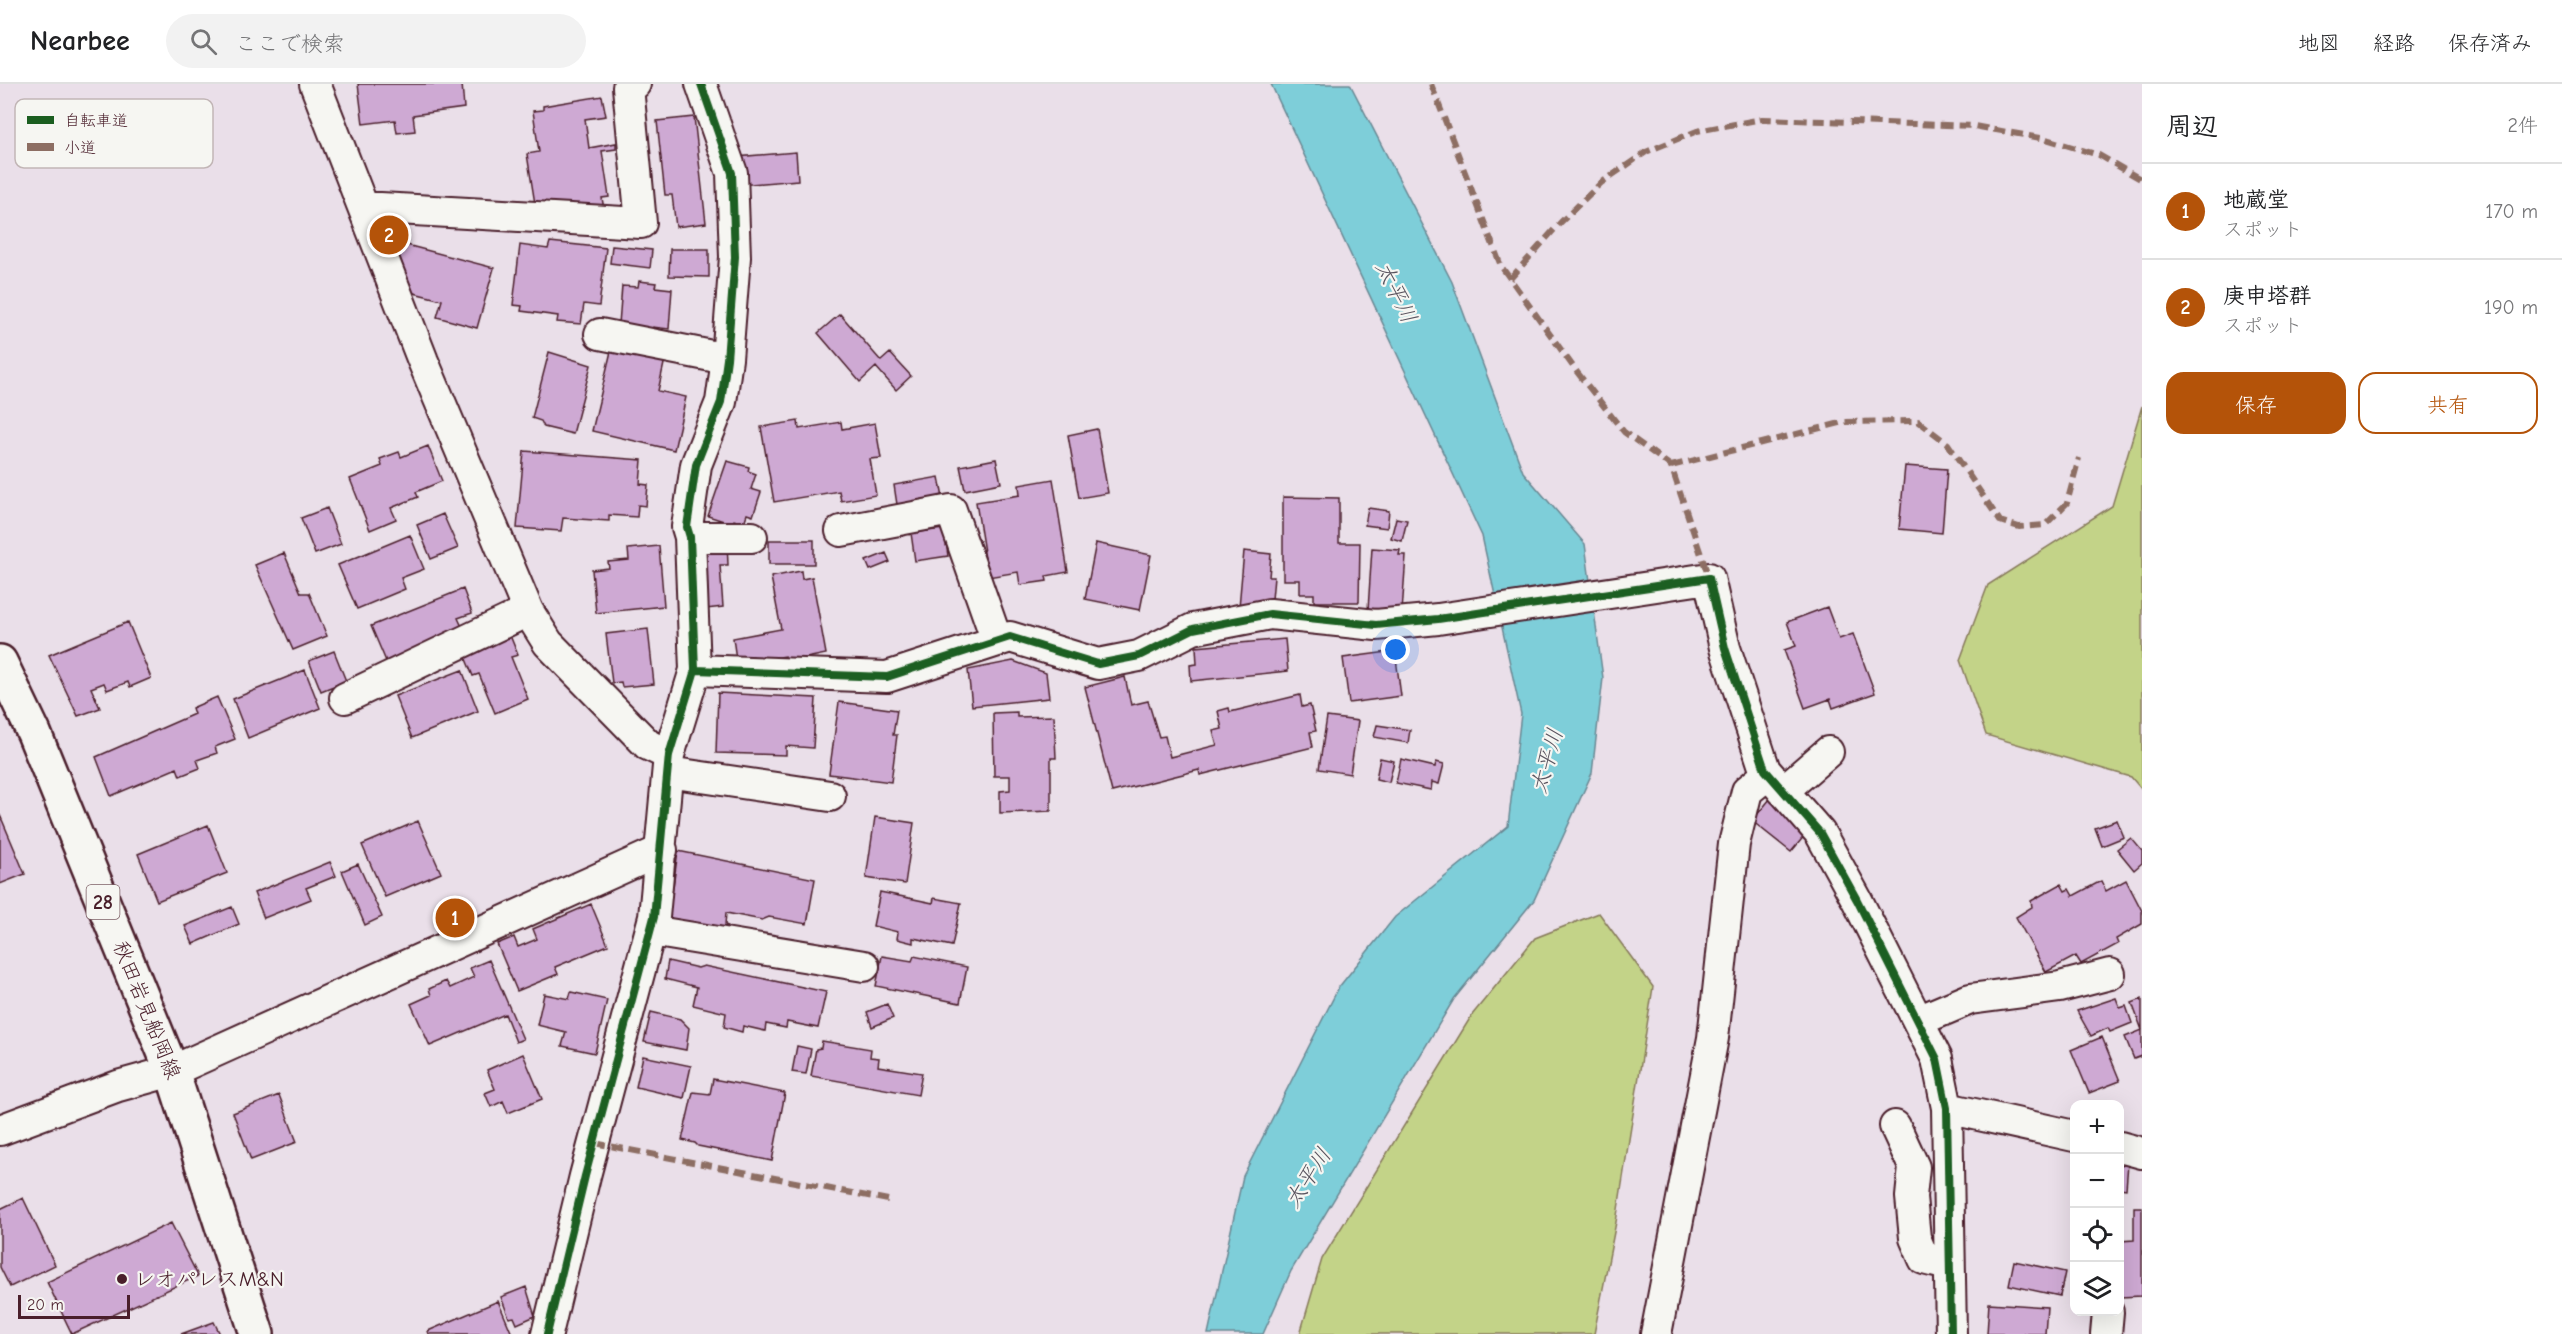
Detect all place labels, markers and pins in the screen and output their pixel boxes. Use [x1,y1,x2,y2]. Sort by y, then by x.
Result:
pin: 2 [370,212,408,258]
pin: 1 [436,896,474,940]
place label: レオパレスM&N [134,1267,284,1291]
marker: レオパレスM&N [115,1272,129,1286]

